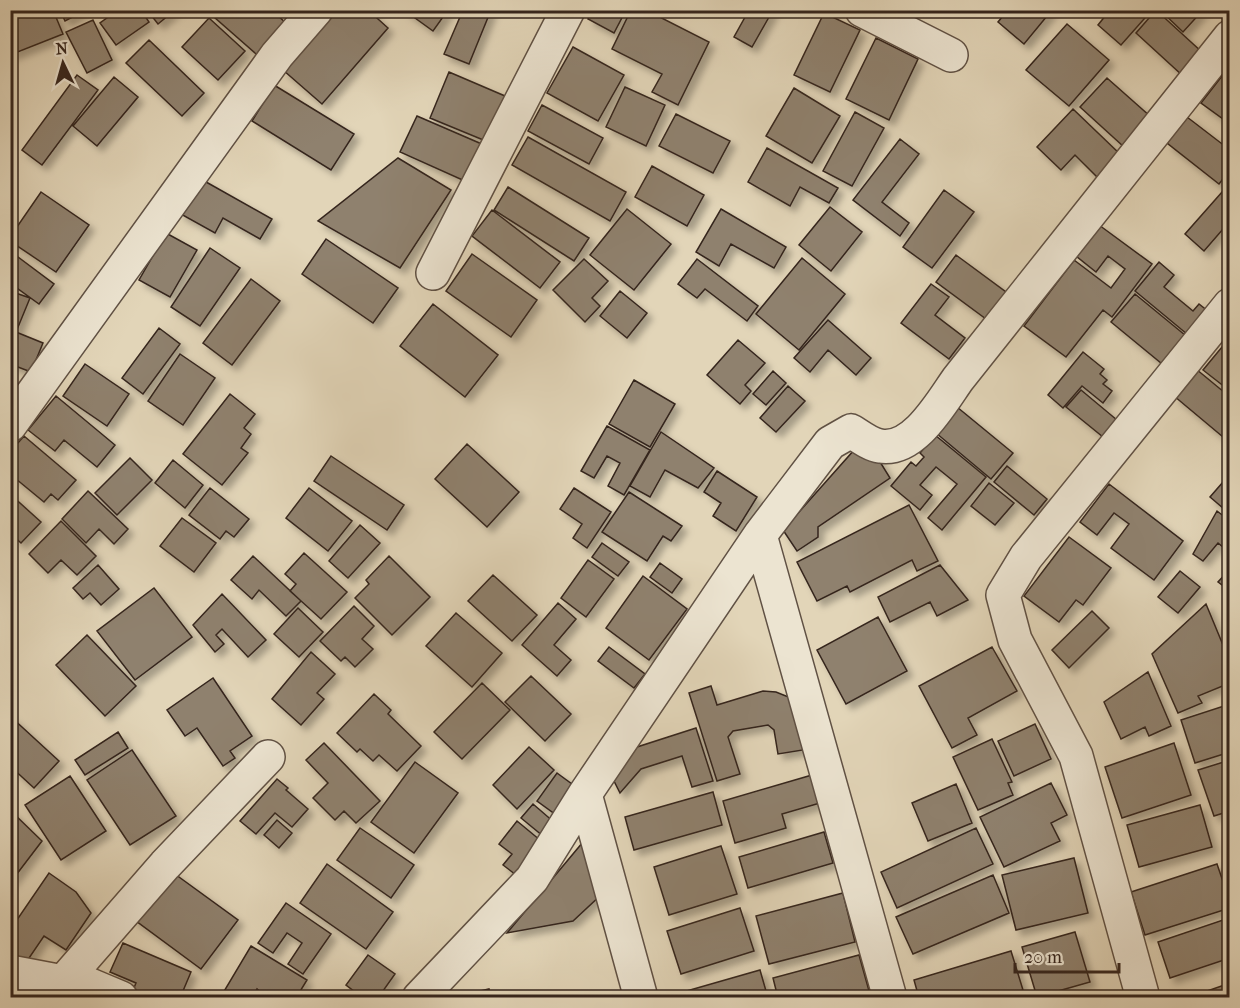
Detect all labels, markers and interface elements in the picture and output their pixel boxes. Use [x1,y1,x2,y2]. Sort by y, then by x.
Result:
north arrow [33,33,93,93]
text: N [55,38,69,59]
scale bar [1015,936,1118,974]
text: 20 m [1024,947,1062,968]

